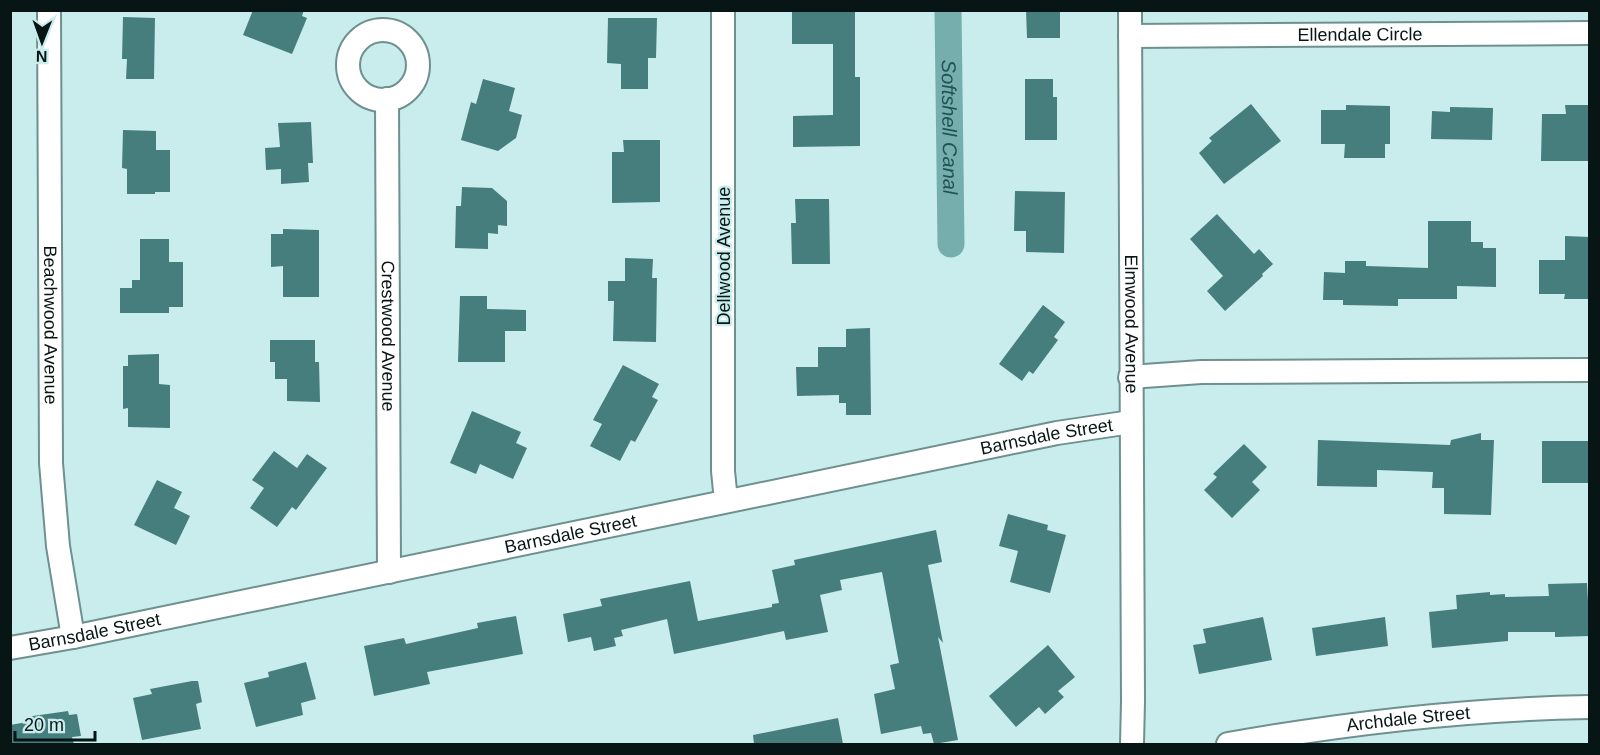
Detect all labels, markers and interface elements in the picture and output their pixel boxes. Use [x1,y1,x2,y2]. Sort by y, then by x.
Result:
north arrow [12,12,72,72]
street label: Ellendale Circle [1297,24,1423,45]
text: N [36,48,48,65]
water label: Softshell Canal [938,60,961,195]
street label: Dellwood Avenue [714,187,734,325]
street label: Beachwood Avenue [40,246,61,404]
street label: Elmwood Avenue [1121,255,1142,393]
street label: Crestwood Avenue [378,261,398,411]
street label: Barnsdale Street [979,415,1114,459]
street label: Barnsdale Street [503,510,638,557]
street label: Barnsdale Street [27,609,162,655]
street label: Archdale Street [1345,703,1471,736]
scale bar [15,704,94,742]
text: 20 m [24,715,64,735]

